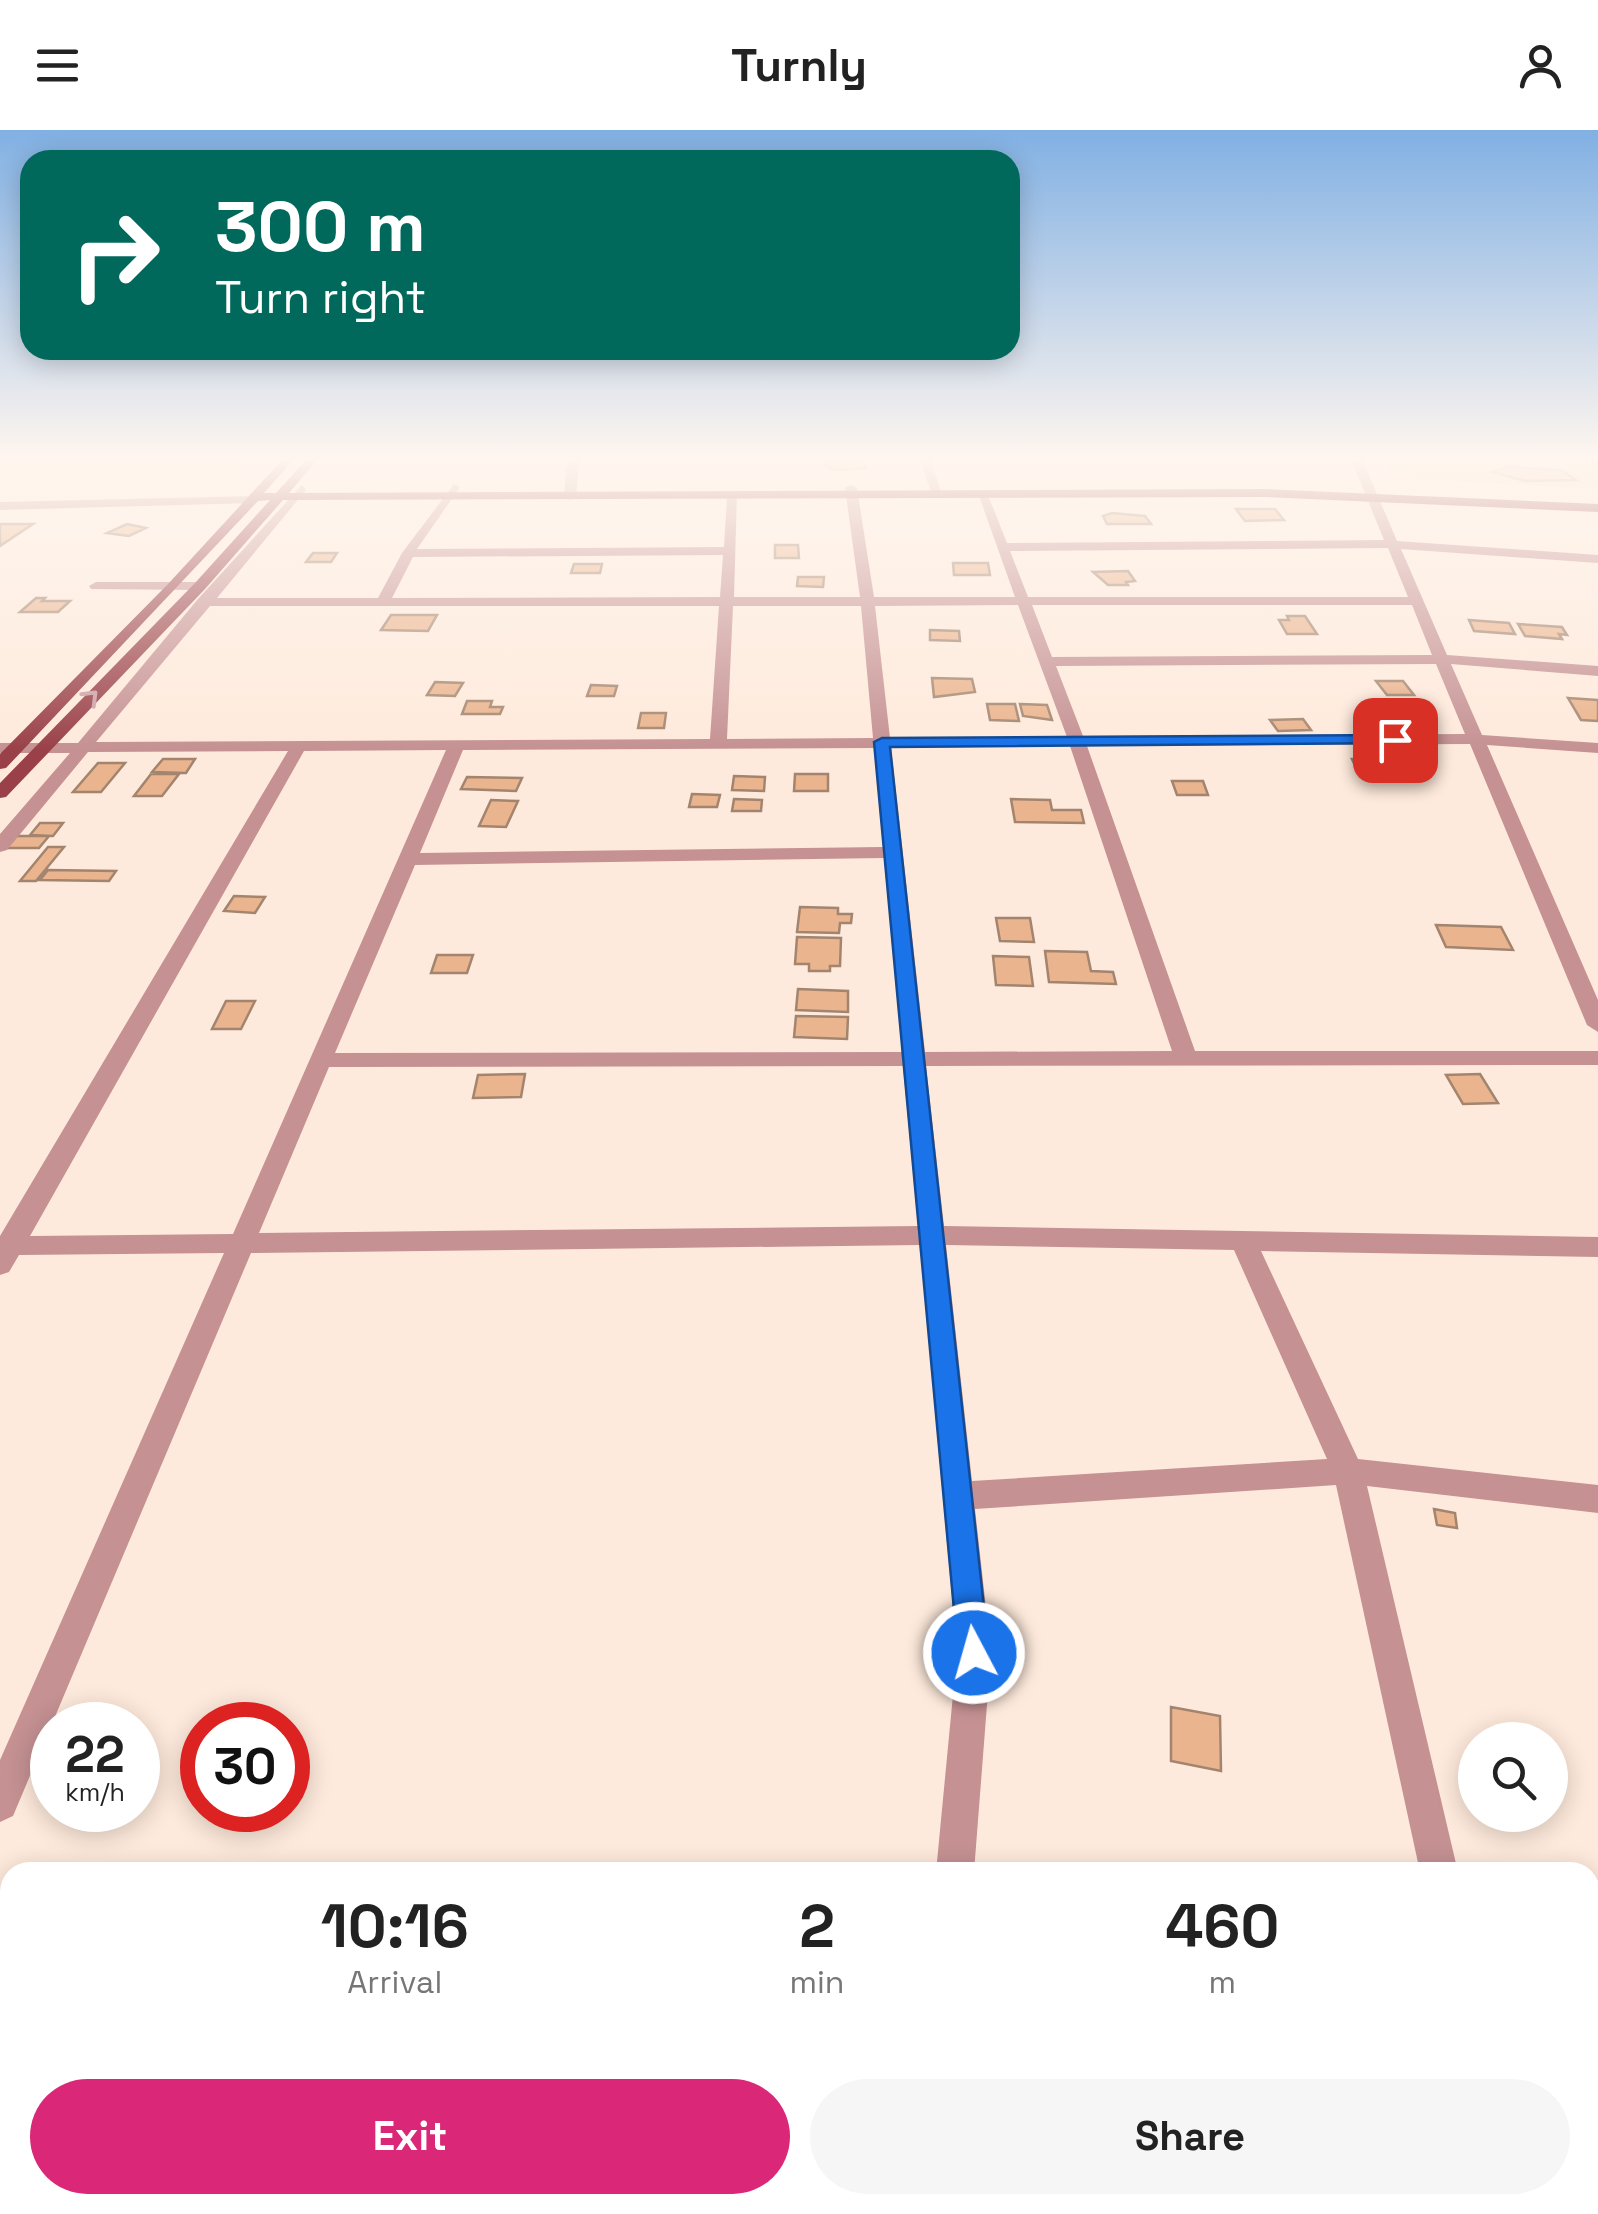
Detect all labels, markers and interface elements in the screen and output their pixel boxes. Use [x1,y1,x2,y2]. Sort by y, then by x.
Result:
text: Turnly [731,37,867,94]
icon: menu [30,38,85,93]
icon: person [1513,38,1568,93]
text: 300 m [215,182,426,271]
icon: right [50,190,180,320]
text: Turn right [215,269,426,326]
one-way arrow [79,691,97,709]
pin [1353,698,1438,783]
icon: arrive [1368,713,1423,768]
position arrow [922,1601,1026,1705]
speed limit sign: 30 [180,1702,310,1832]
map controls [1458,1722,1568,1832]
button: search [1458,1722,1568,1832]
text: 22 [65,1723,125,1787]
text: km/h [65,1776,125,1808]
text: 10:16 [321,1888,469,1965]
text: 2 [799,1888,835,1965]
text: 460 [1165,1888,1279,1965]
text: Arrival [347,1962,442,2002]
text: min [789,1962,844,2002]
text: m [1208,1962,1236,2002]
button: Exit [30,2079,790,2194]
button: Share [810,2079,1570,2194]

